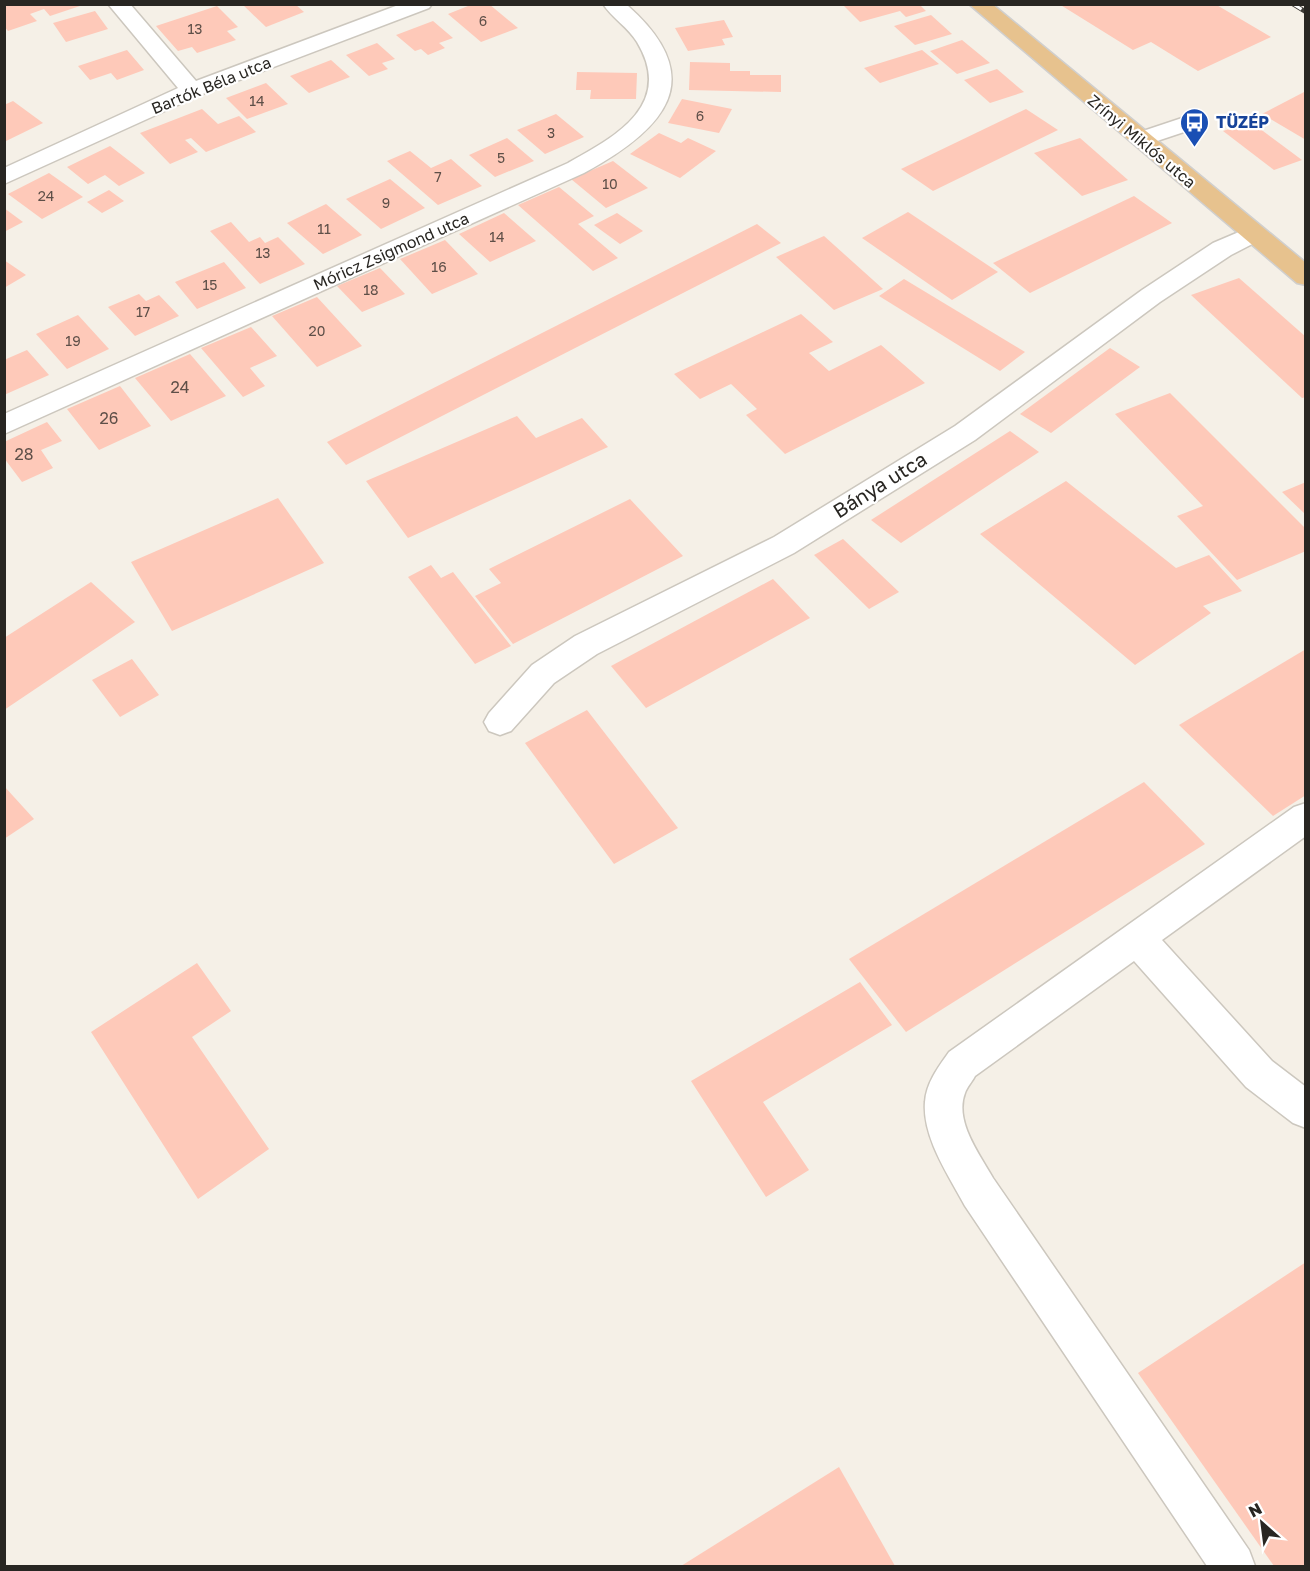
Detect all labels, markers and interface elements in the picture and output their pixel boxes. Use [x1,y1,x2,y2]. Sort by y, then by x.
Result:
house number: 6 [479,12,487,29]
house number: 13 [188,20,202,37]
street label: Bartók Béla utca [148,52,274,118]
street label: Zrínyi Miklós utca [1084,90,1200,192]
house number: 14 [249,92,265,109]
bus stop icon: TÜZÉP [1179,106,1211,148]
house number: 6 [696,107,704,124]
place label: TÜZÉP [1216,112,1269,132]
house number: 3 [547,124,555,141]
house number: 5 [497,149,505,166]
house number: 7 [434,168,442,185]
house number: 10 [602,175,618,192]
house number: 24 [38,187,54,204]
house number: 9 [382,194,390,211]
street label: Móricz Zsigmond utca [310,208,472,294]
house number: 11 [317,220,331,237]
house number: 14 [489,228,505,245]
house number: 13 [256,244,270,261]
house number: 16 [431,258,447,275]
house number: 15 [203,276,217,293]
house number: 18 [363,281,379,298]
house number: 17 [136,303,150,320]
house number: 20 [309,322,325,339]
house number: 19 [65,332,81,349]
house number: 24 [170,377,190,397]
house number: 26 [100,408,118,428]
house number: 28 [14,444,34,464]
street label: Bánya utca [828,446,931,522]
north arrow [1232,1493,1292,1553]
text: N [1245,1498,1265,1521]

